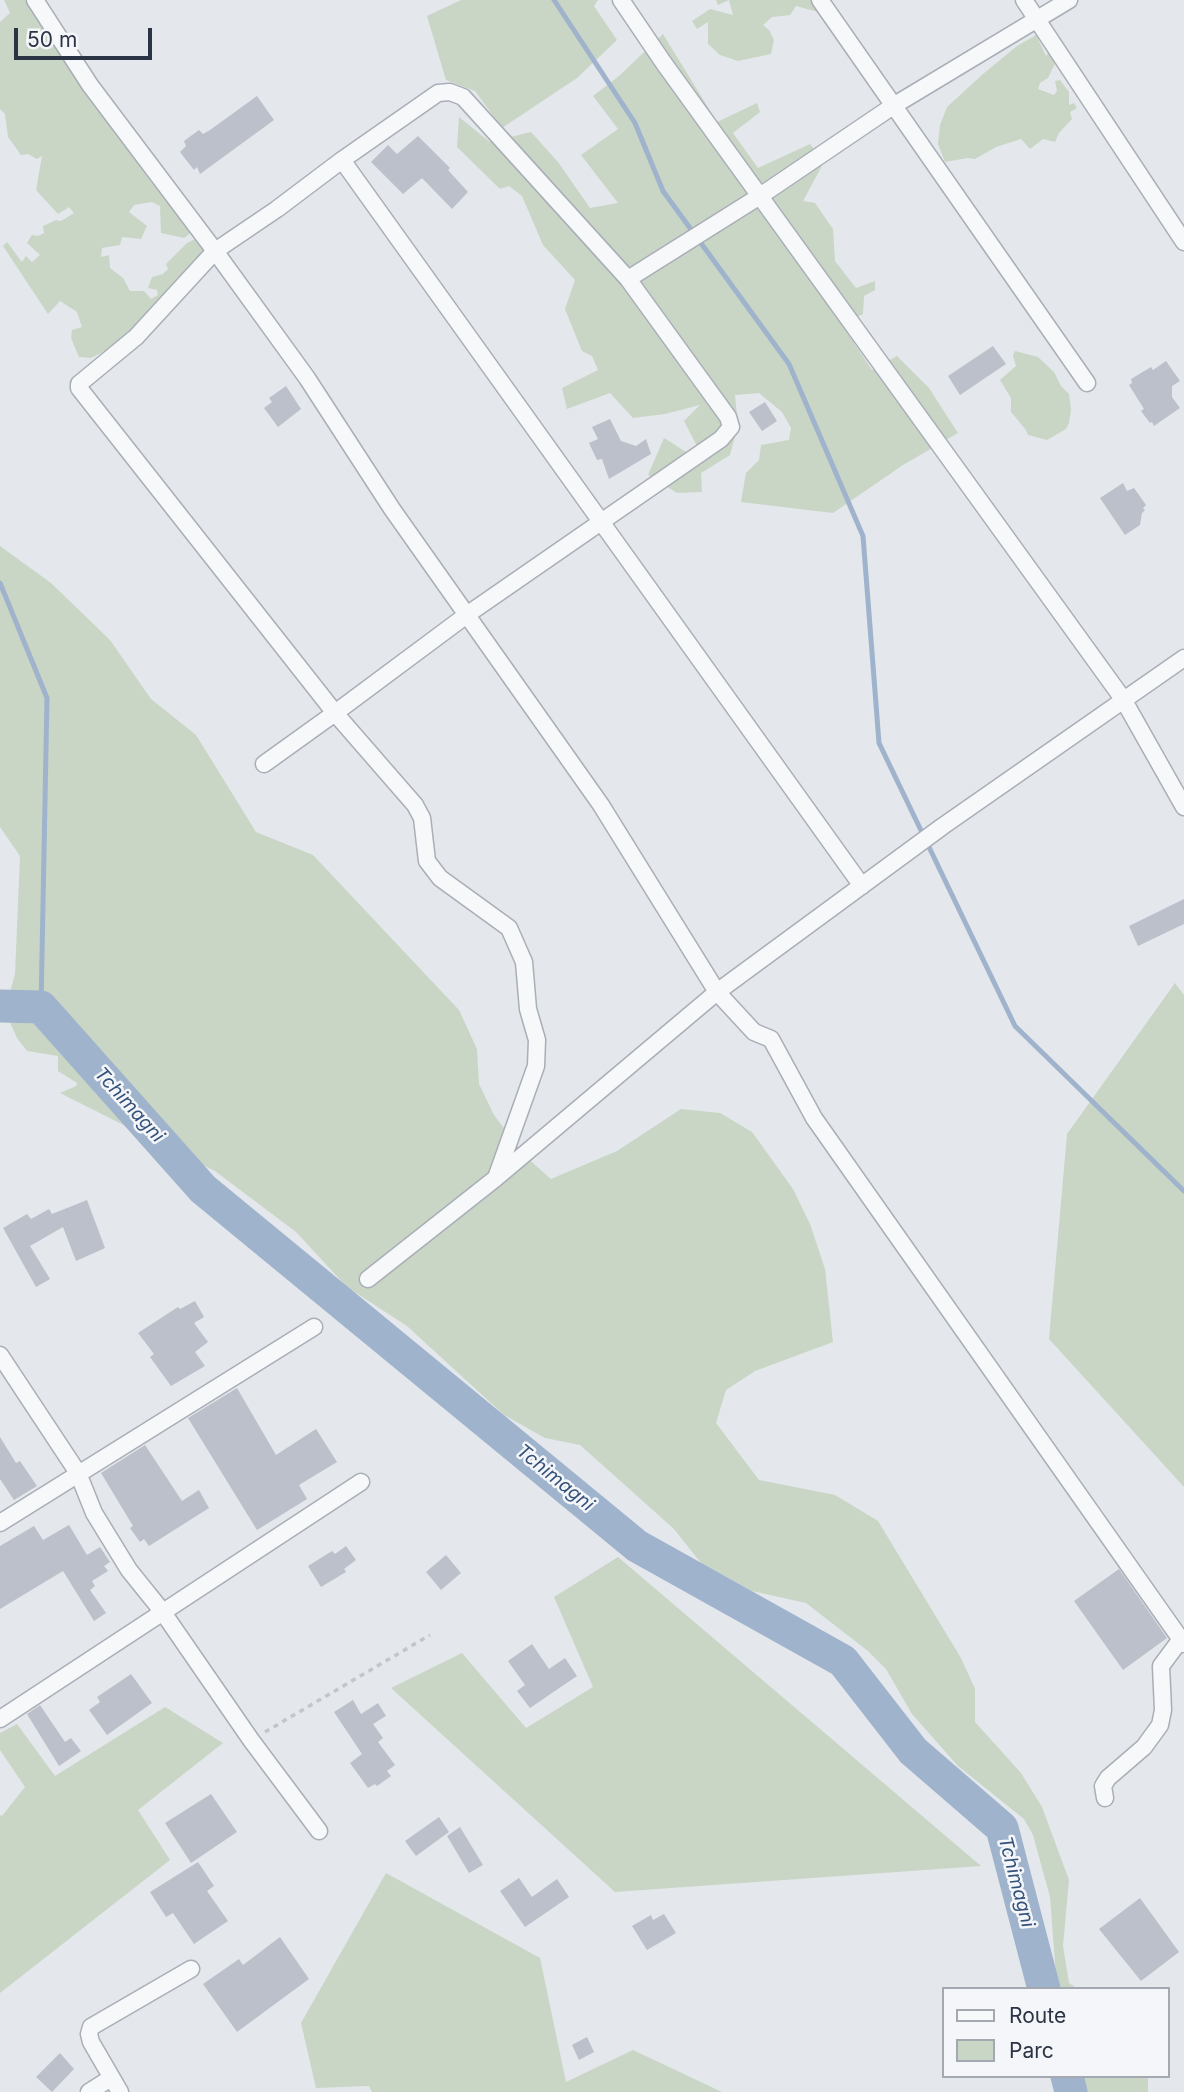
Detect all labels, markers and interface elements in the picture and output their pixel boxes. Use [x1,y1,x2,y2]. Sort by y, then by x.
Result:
scale bar [18,14,156,58]
text: 50 m [27,27,77,52]
water label: Tchimagni [89,1063,169,1147]
water label: Tchimagni [512,1440,598,1516]
water label: Tchimagni [993,1834,1039,1930]
legend [942,1987,1170,2078]
text: Route [1009,2003,1066,2028]
text: Parc [1009,2038,1054,2063]

